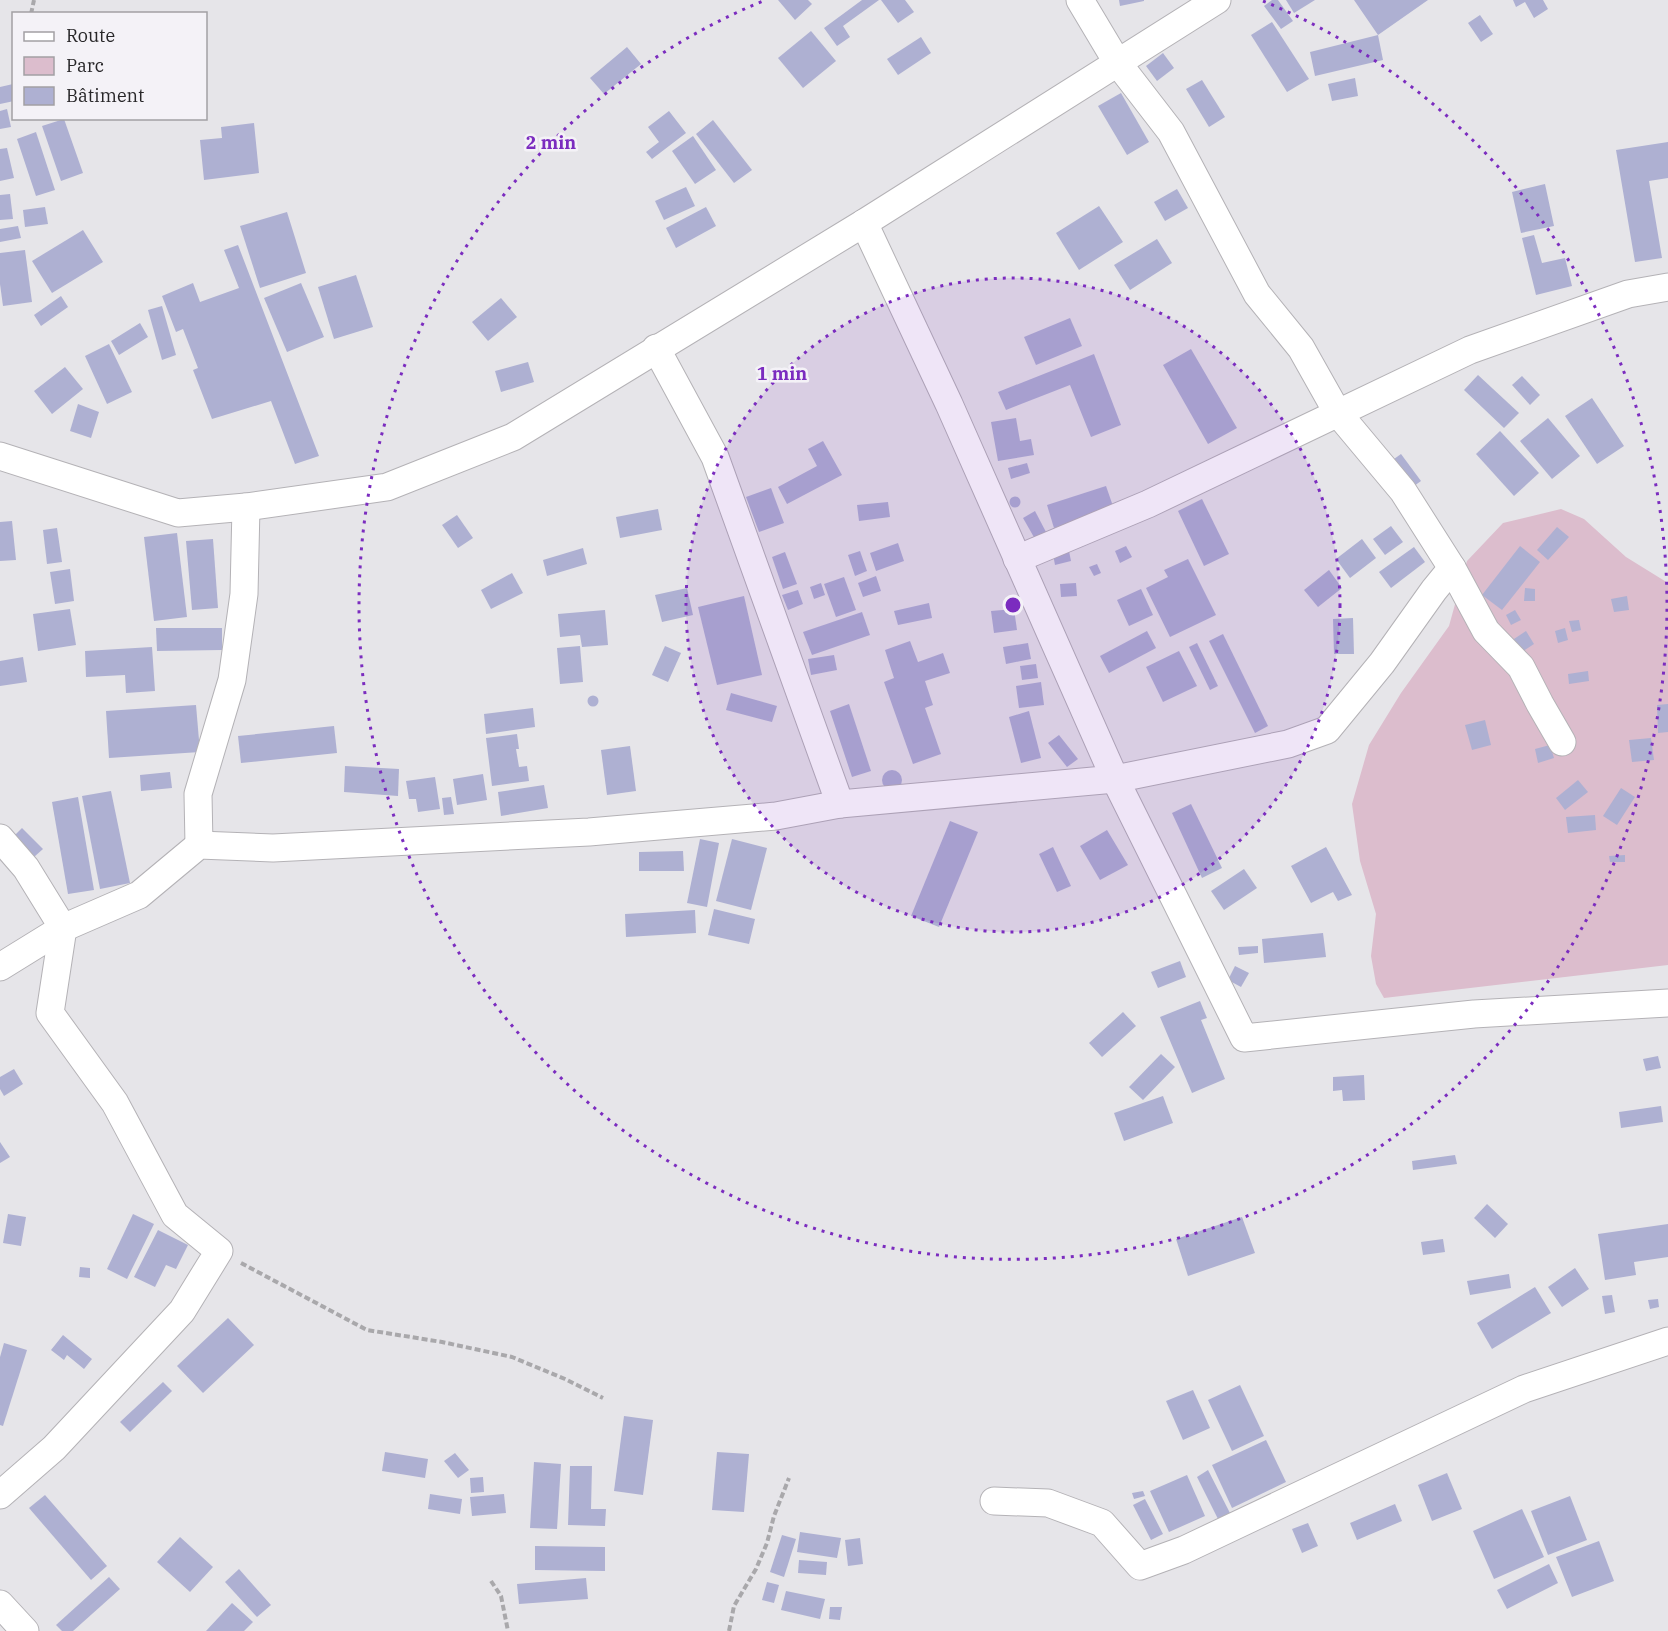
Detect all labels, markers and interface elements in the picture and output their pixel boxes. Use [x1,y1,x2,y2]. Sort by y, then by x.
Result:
legend [12,12,207,120]
text: Route [66,24,115,47]
text: Parc [66,54,104,77]
text: Bâtiment [66,84,144,107]
text: 2 min [526,131,576,154]
text: 1 min [757,362,807,385]
centre of rings [1003,595,1023,615]

